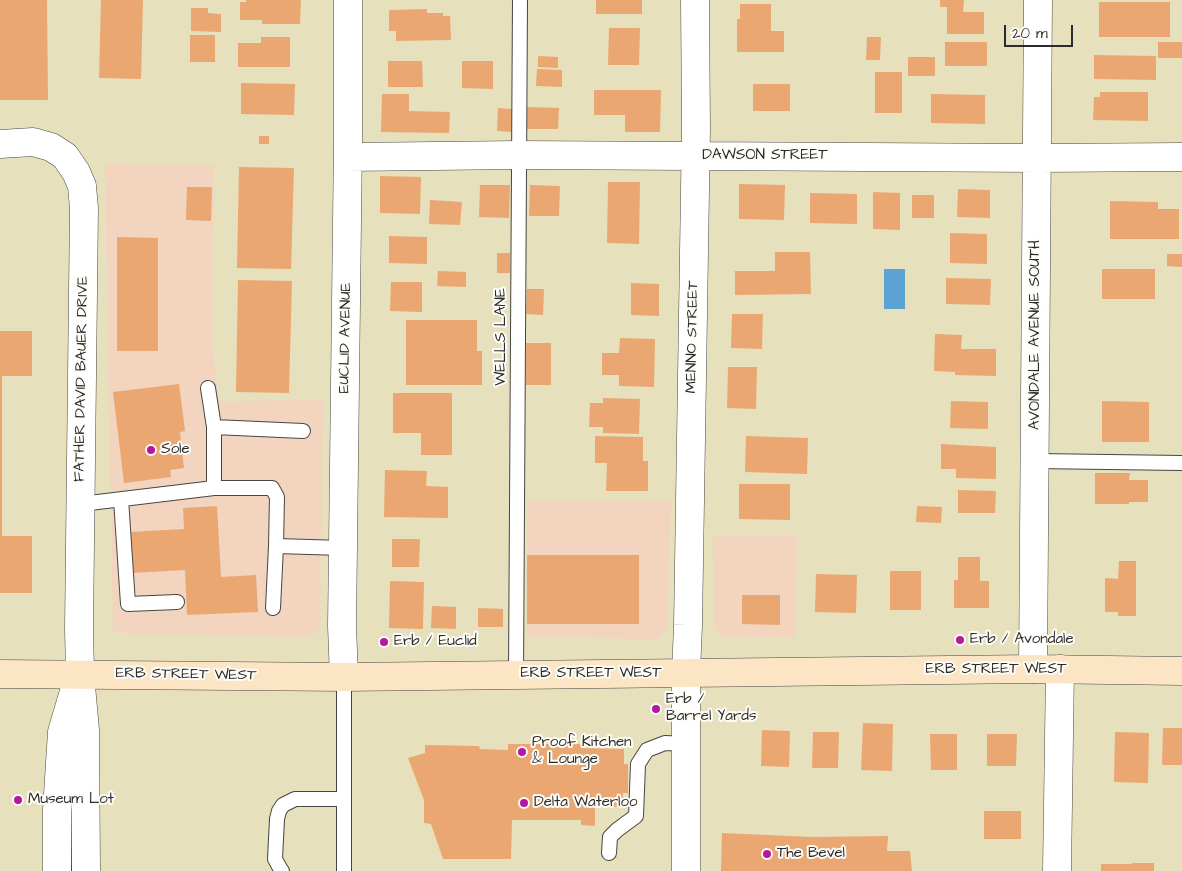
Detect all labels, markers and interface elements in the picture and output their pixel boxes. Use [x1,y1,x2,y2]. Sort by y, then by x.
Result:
scale bar [1007,15,1076,47]
text: 20 m [1012,23,1048,44]
street label: DAWSON STREET [702,147,828,165]
street label: AVONDALE AVENUE SOUTH [1027,240,1045,430]
street label: FATHER DAVID BAUER DRIVE [71,276,93,482]
street label: MENNO STREET [683,280,703,394]
street label: EUCLID AVENUE [336,282,356,394]
street label: WELLS LANE [493,288,511,386]
place label: Sole [161,441,190,459]
marker: Sole [145,444,157,456]
place label: Erb / Avondale [970,631,1074,649]
place label: Erb / Euclid [394,633,477,651]
marker: Erb / Avondale [954,634,966,646]
marker: Erb / Euclid [378,636,390,648]
street label: ERB STREET WEST [926,661,1066,679]
street label: ERB STREET WEST [115,665,257,685]
street label: ERB STREET WEST [521,665,661,683]
place label: Erb / Barrel Yards [666,691,756,726]
marker: Erb / Barrel Yards [650,703,662,715]
place label: Proof Kitchen & Lounge [532,734,632,769]
marker: Proof Kitchen & Lounge [516,746,528,758]
place label: Museum Lot [28,791,114,809]
marker: Museum Lot [12,794,24,806]
place label: Delta Waterloo [534,794,637,812]
marker: Delta Waterloo [518,797,530,809]
place label: The Bevel [777,845,845,863]
marker: The Bevel [761,848,773,860]

